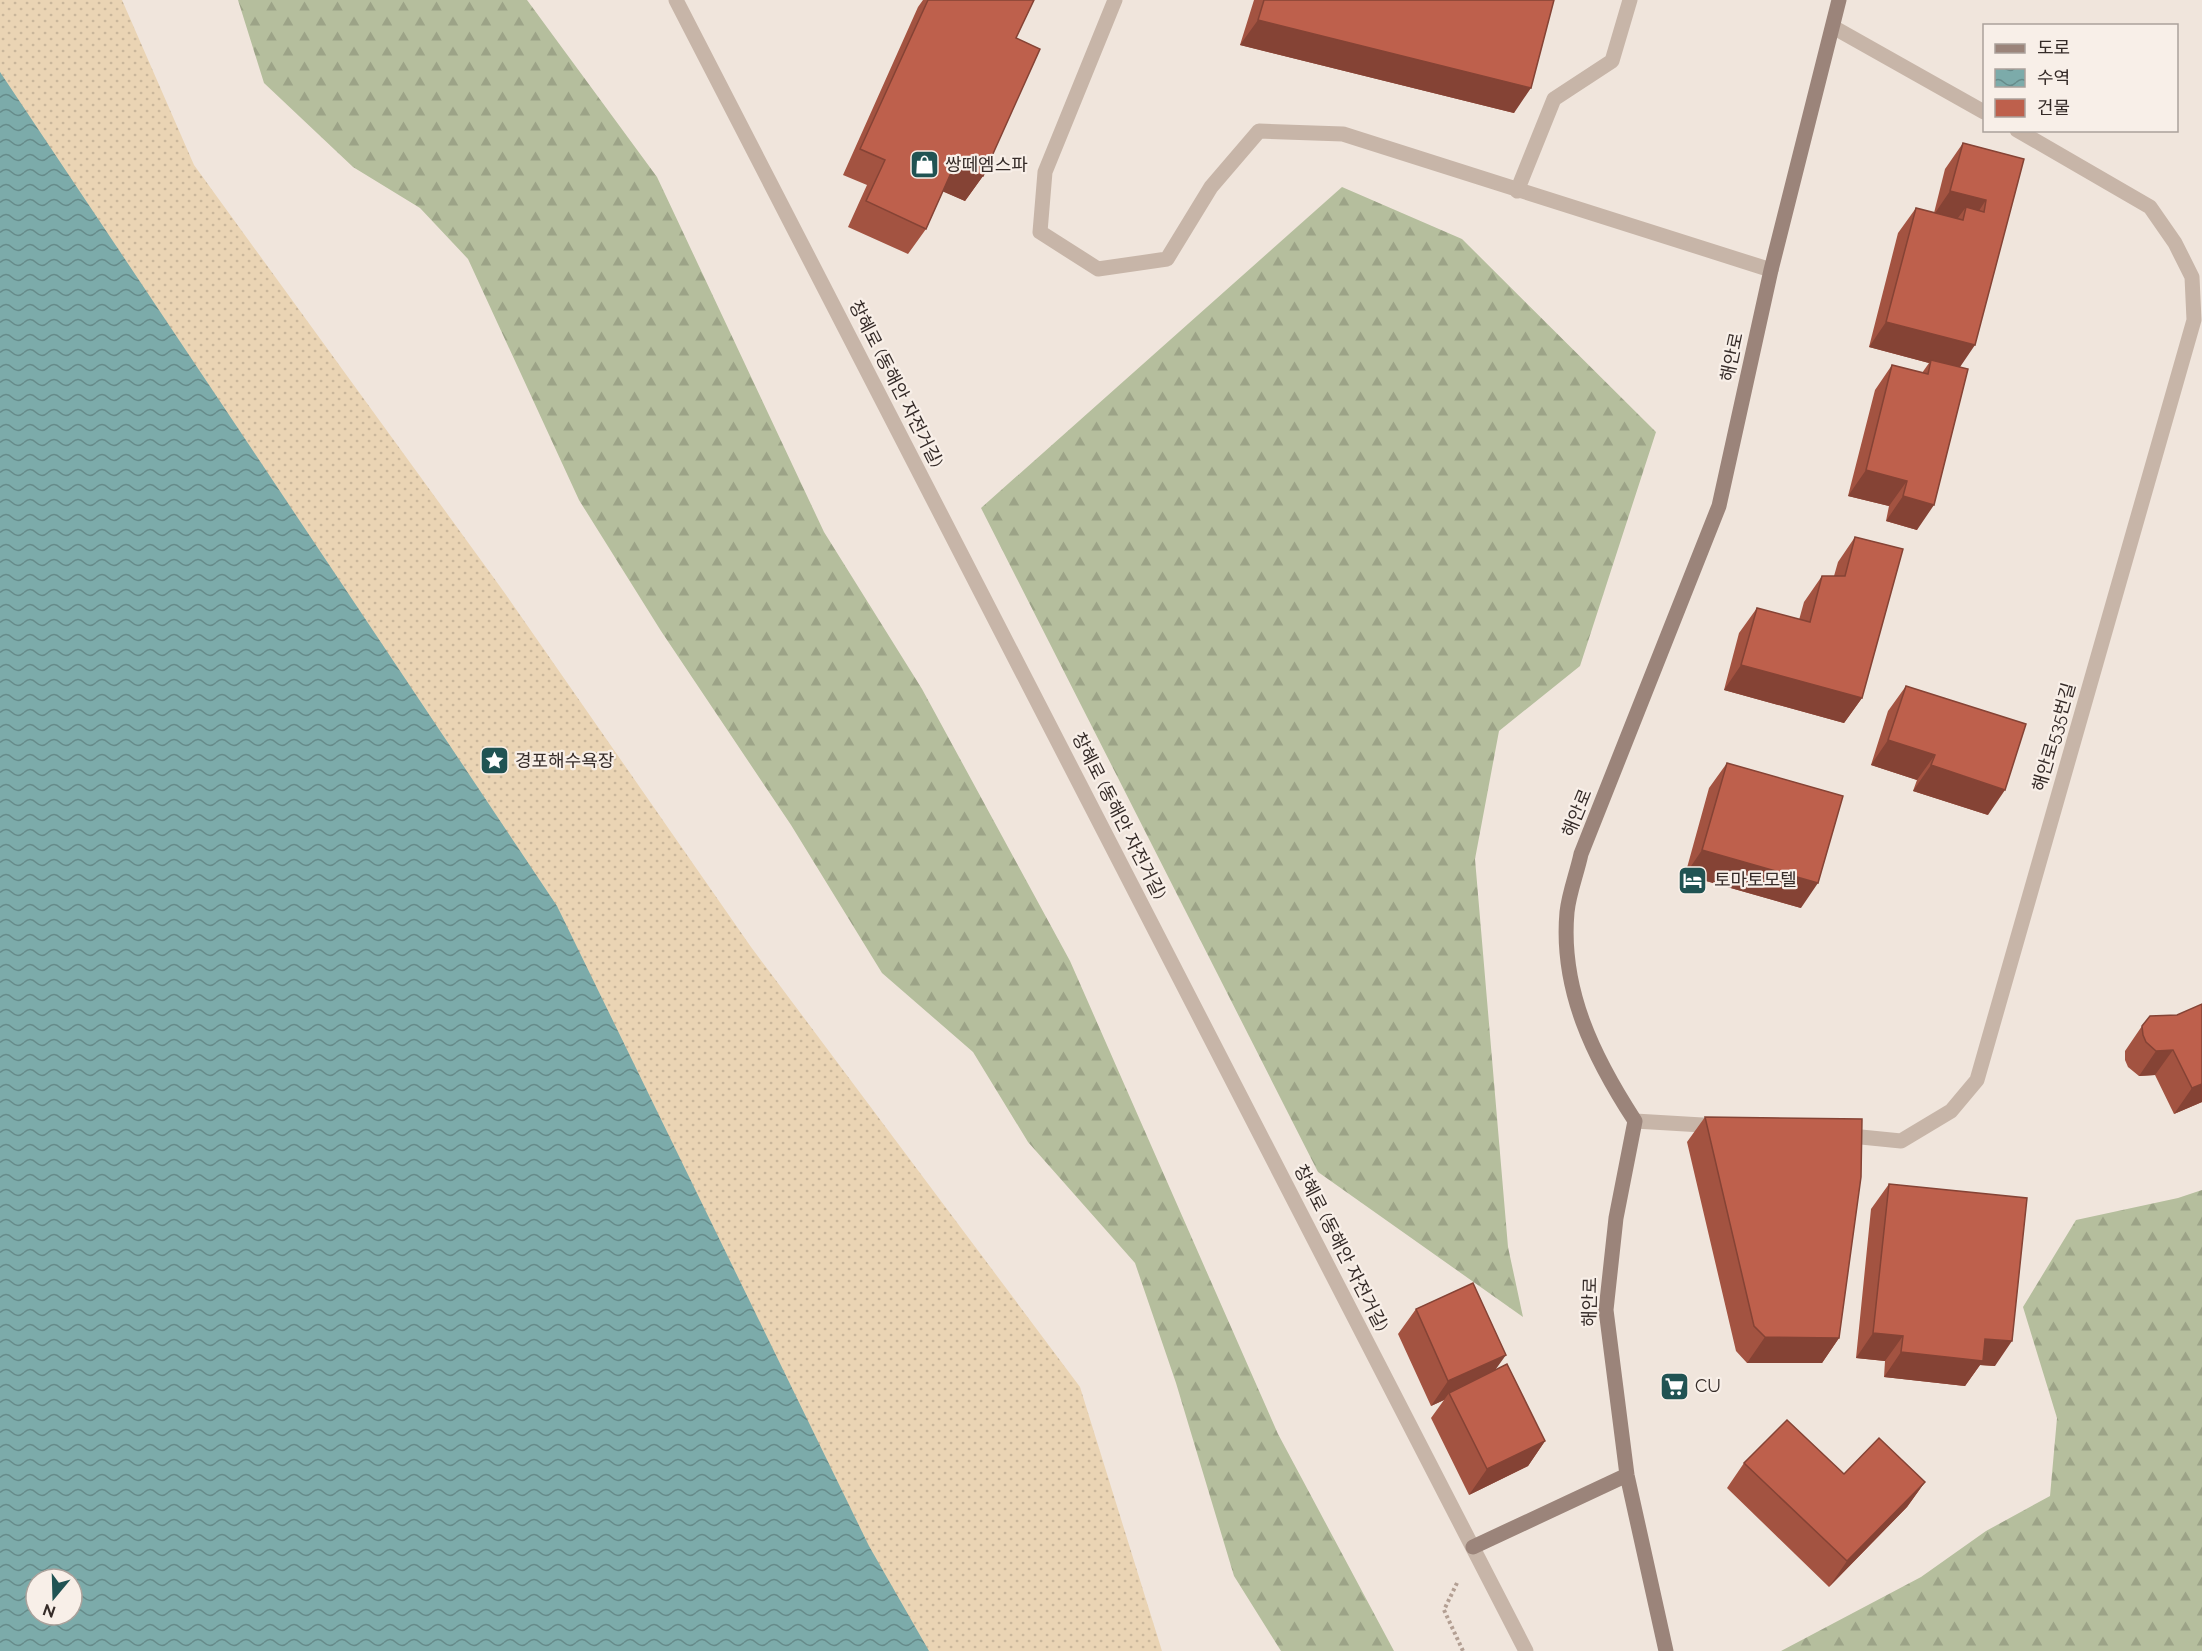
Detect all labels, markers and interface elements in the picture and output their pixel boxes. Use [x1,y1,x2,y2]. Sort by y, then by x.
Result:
legend [1983,24,2178,132]
text: 도로 [2037,37,2070,58]
text: 수역 [2037,67,2070,88]
text: 건물 [2037,97,2070,118]
shop icon: 쌍떼엠스파 [908,149,940,181]
place label: 쌍떼엠스파 [945,154,1028,175]
street label: 창혜로 (동해안 자전거길) [845,297,948,471]
street label: 해안로 [1716,330,1747,383]
street label: 해안로535번길 [2028,680,2079,794]
street label: 창혜로 (동해안 자전거길) [1068,729,1171,903]
place icon: 경포해수욕장 [478,745,510,777]
place label: 경포해수욕장 [515,750,614,771]
street label: 해안로 [1557,786,1596,840]
hotel icon: 토마토모텔 [1677,864,1709,896]
place label: 토마토모텔 [1714,869,1797,890]
street label: 창혜로 (동해안 자전거길) [1290,1161,1393,1335]
street label: 해안로 [1579,1277,1600,1327]
supermarket icon: CU [1658,1370,1690,1402]
place label: CU [1695,1375,1721,1396]
north arrow [24,1567,84,1627]
text: N [40,1600,58,1622]

